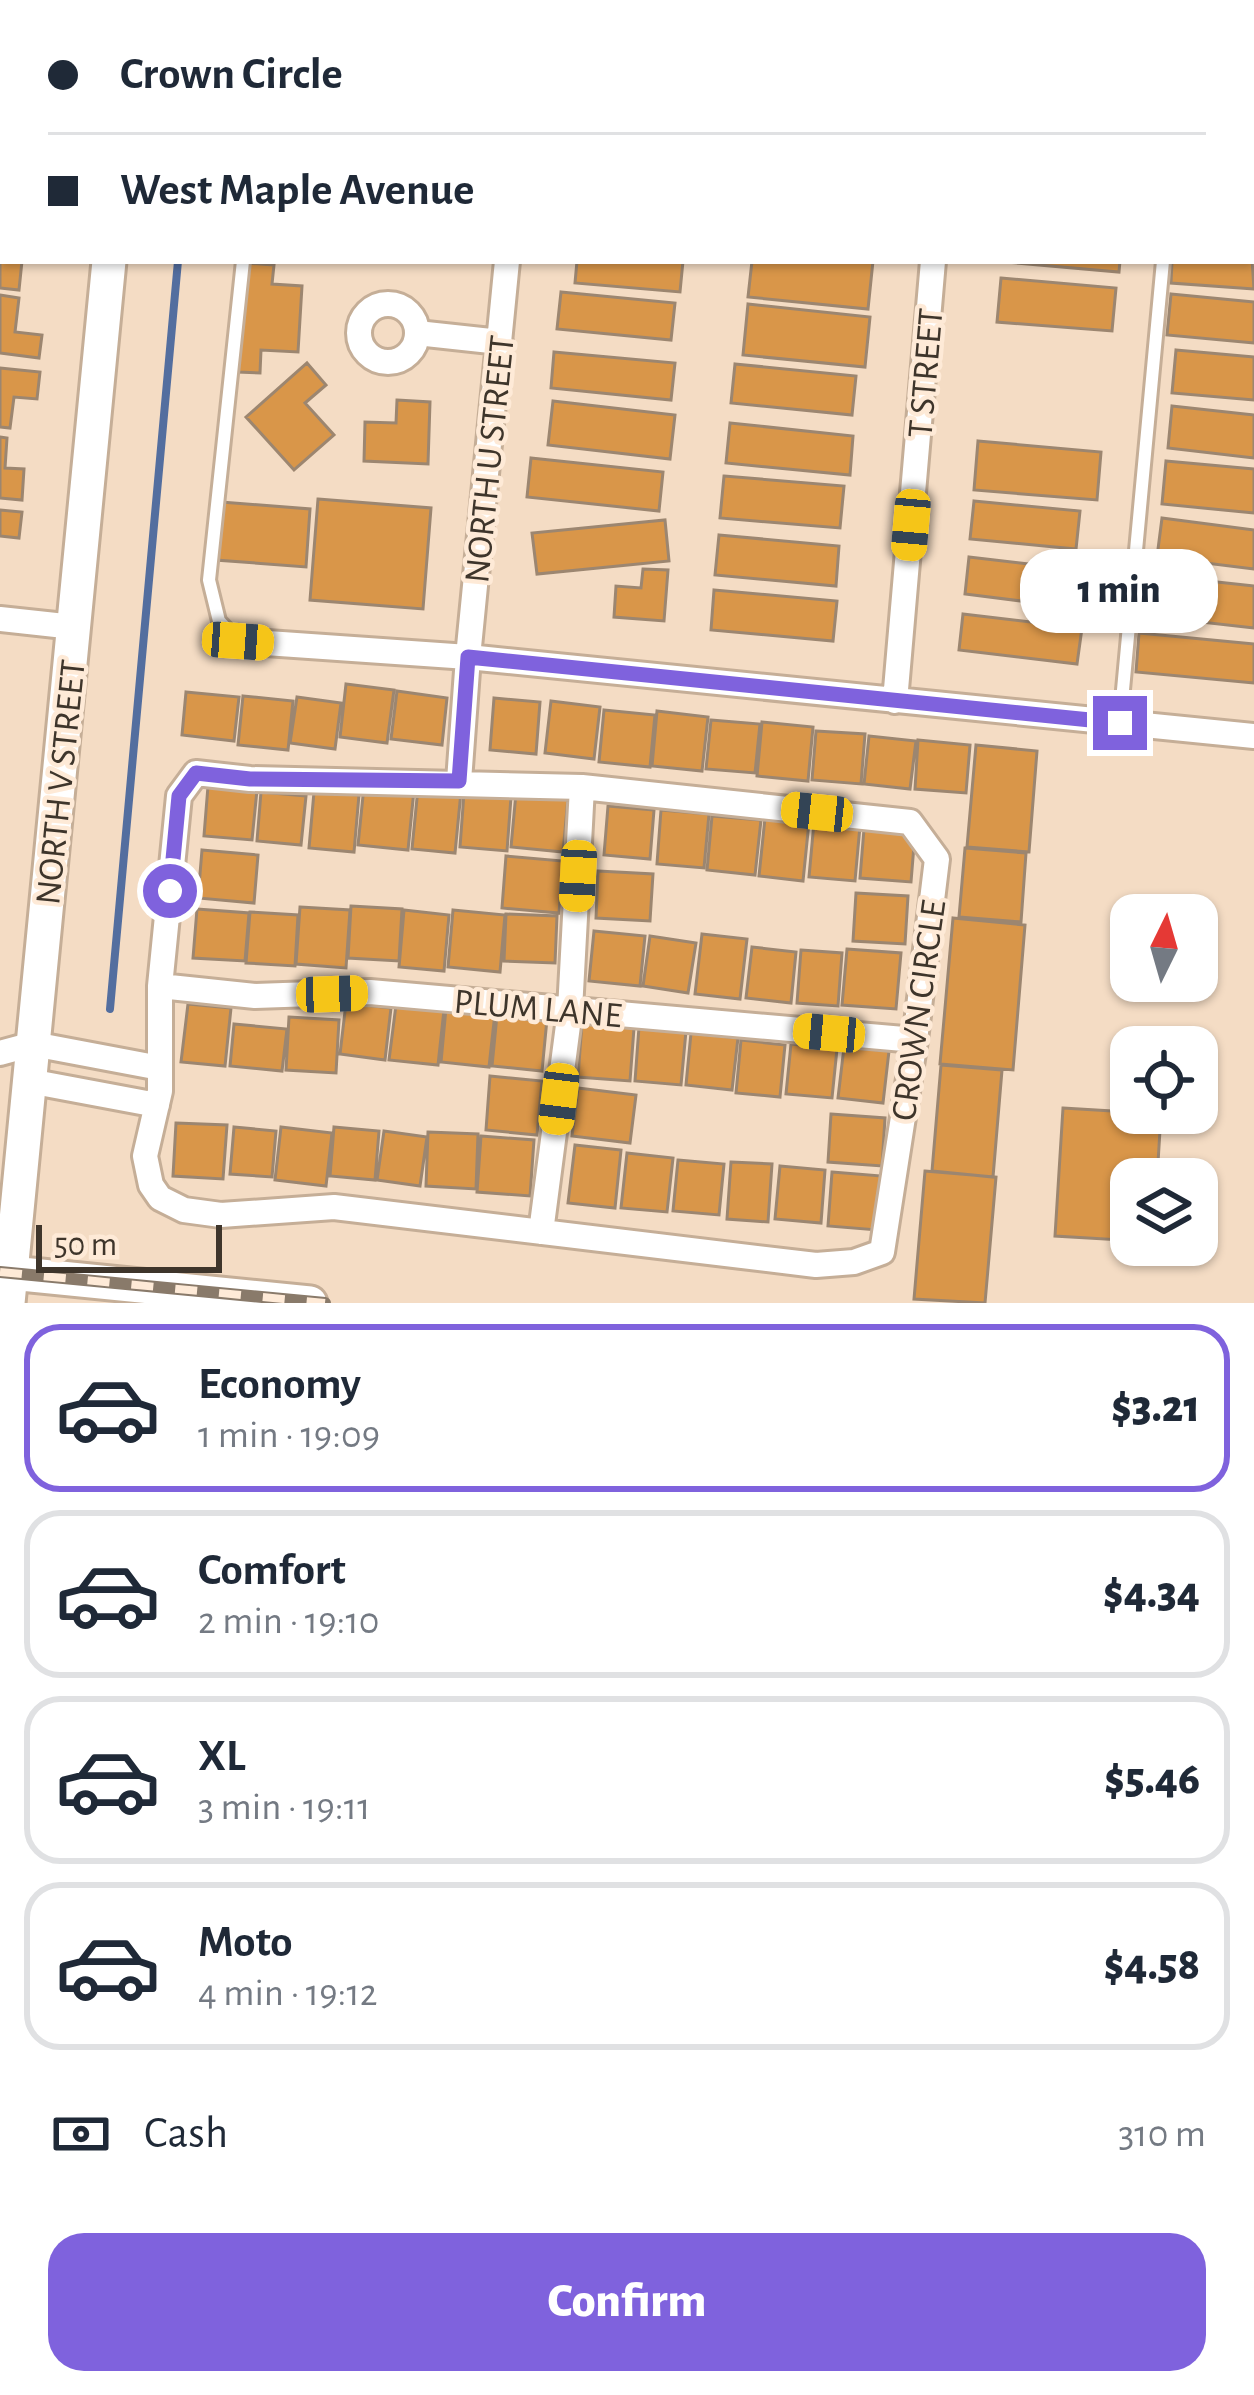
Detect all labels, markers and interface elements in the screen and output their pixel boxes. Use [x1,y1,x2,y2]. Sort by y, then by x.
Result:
text: Crown Circle [120,52,343,97]
text: West Maple Avenue [120,168,474,213]
street label: T STREET [902,307,950,439]
street label: NORTH U STREET [459,334,521,585]
car [890,488,932,562]
callout: 1 min [1021,549,1219,633]
text: 1 min [1077,571,1161,610]
car [201,621,275,661]
street label: NORTH V STREET [30,658,92,907]
route end [1093,696,1147,750]
car [779,790,855,834]
car [558,839,598,913]
route start [143,864,197,918]
north arrow [1110,894,1218,1002]
map controls [1110,894,1218,1266]
street label: CROWN CIRCLE [886,898,952,1123]
car [295,975,369,1013]
street label: PLUM LANE [452,984,623,1034]
car [792,1012,866,1054]
button: locate [1110,1026,1218,1134]
car [537,1061,581,1137]
button: layers [1110,1158,1218,1266]
scale bar [36,1219,222,1272]
text: 50 m [54,1229,117,1262]
icon: car [54,1354,162,1462]
text: Economy [198,1362,361,1407]
text: $3.21 [1111,1385,1200,1430]
text: 1 min · 19:09 [198,1416,380,1455]
icon: car [54,1540,162,1648]
text: Comfort [198,1548,346,1593]
text: $4.34 [1103,1571,1200,1616]
text: 2 min · 19:10 [198,1602,379,1641]
icon: car [54,1726,162,1834]
text: XL [198,1734,246,1779]
text: $5.46 [1104,1757,1200,1802]
text: 3 min · 19:11 [198,1788,371,1827]
icon: car [54,1912,162,2020]
text: Moto [198,1920,293,1965]
text: $4.58 [1104,1943,1200,1988]
text: 4 min · 19:12 [198,1974,378,2013]
icon: cash [48,2101,114,2167]
text: Cash [144,2111,228,2156]
text: 310 m [1118,2115,1206,2154]
button: Confirm [48,2233,1206,2371]

